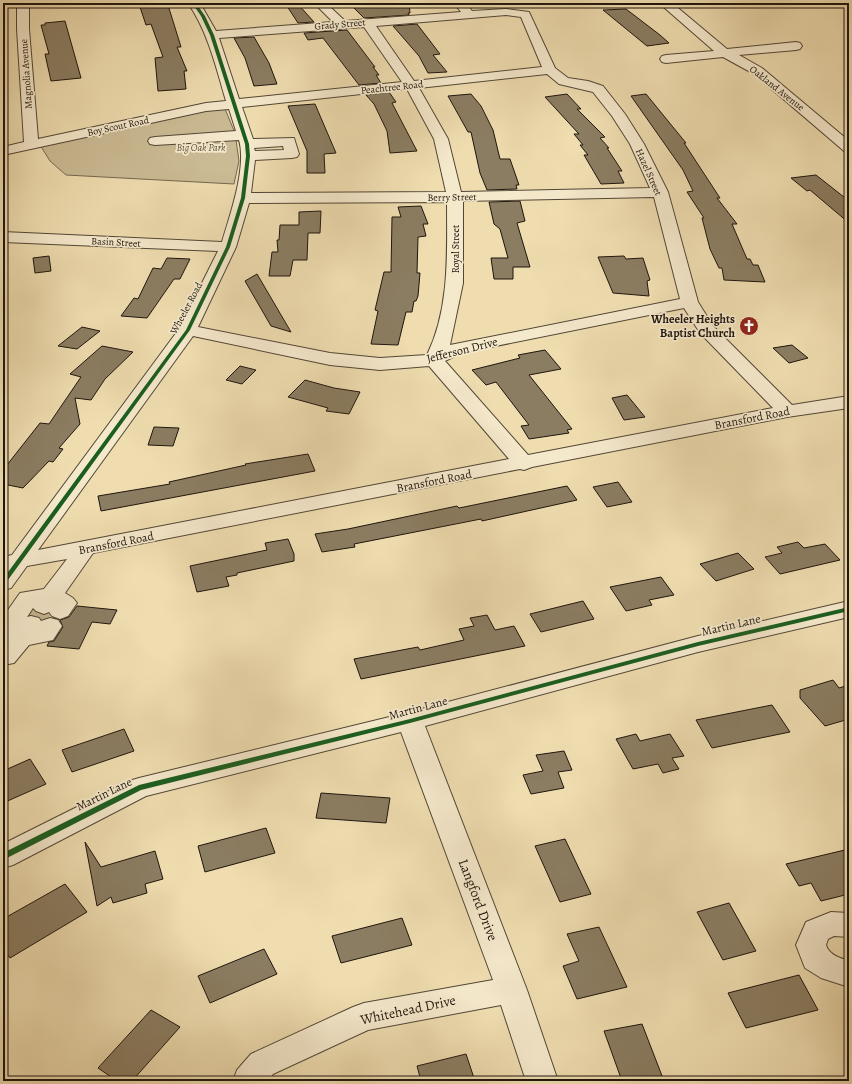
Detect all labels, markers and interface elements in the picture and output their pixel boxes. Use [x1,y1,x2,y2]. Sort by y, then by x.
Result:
street label: Grady Street [314,15,367,33]
street label: Magnolia Avenue [17,38,35,109]
street label: Oakland Avenue [747,62,808,114]
street label: Peachtree Road [360,77,424,97]
street label: Boy Scout Road [86,113,151,139]
park label: Big Oak Park [176,141,226,154]
street label: Hazel Street [633,146,665,198]
street label: Berry Street [427,190,477,204]
street label: Royal Street [449,224,462,273]
street label: Basin Street [91,234,142,250]
street label: Wheeler Road [166,279,205,337]
place label: Wheeler Heights Baptist Church [650,311,735,341]
church icon: Wheeler Heights Baptist Church [738,315,760,337]
street label: Jefferson Drive [425,333,499,367]
street label: Bransford Road [713,403,792,433]
street label: Bransford Road [395,466,474,496]
street label: Bransford Road [77,528,156,558]
street label: Martin Lane [700,610,762,640]
street label: Martin Lane [387,692,449,724]
street label: Martin Lane [73,774,135,814]
street label: Langford Drive [454,856,502,944]
street label: Whitehead Drive [357,991,458,1030]

